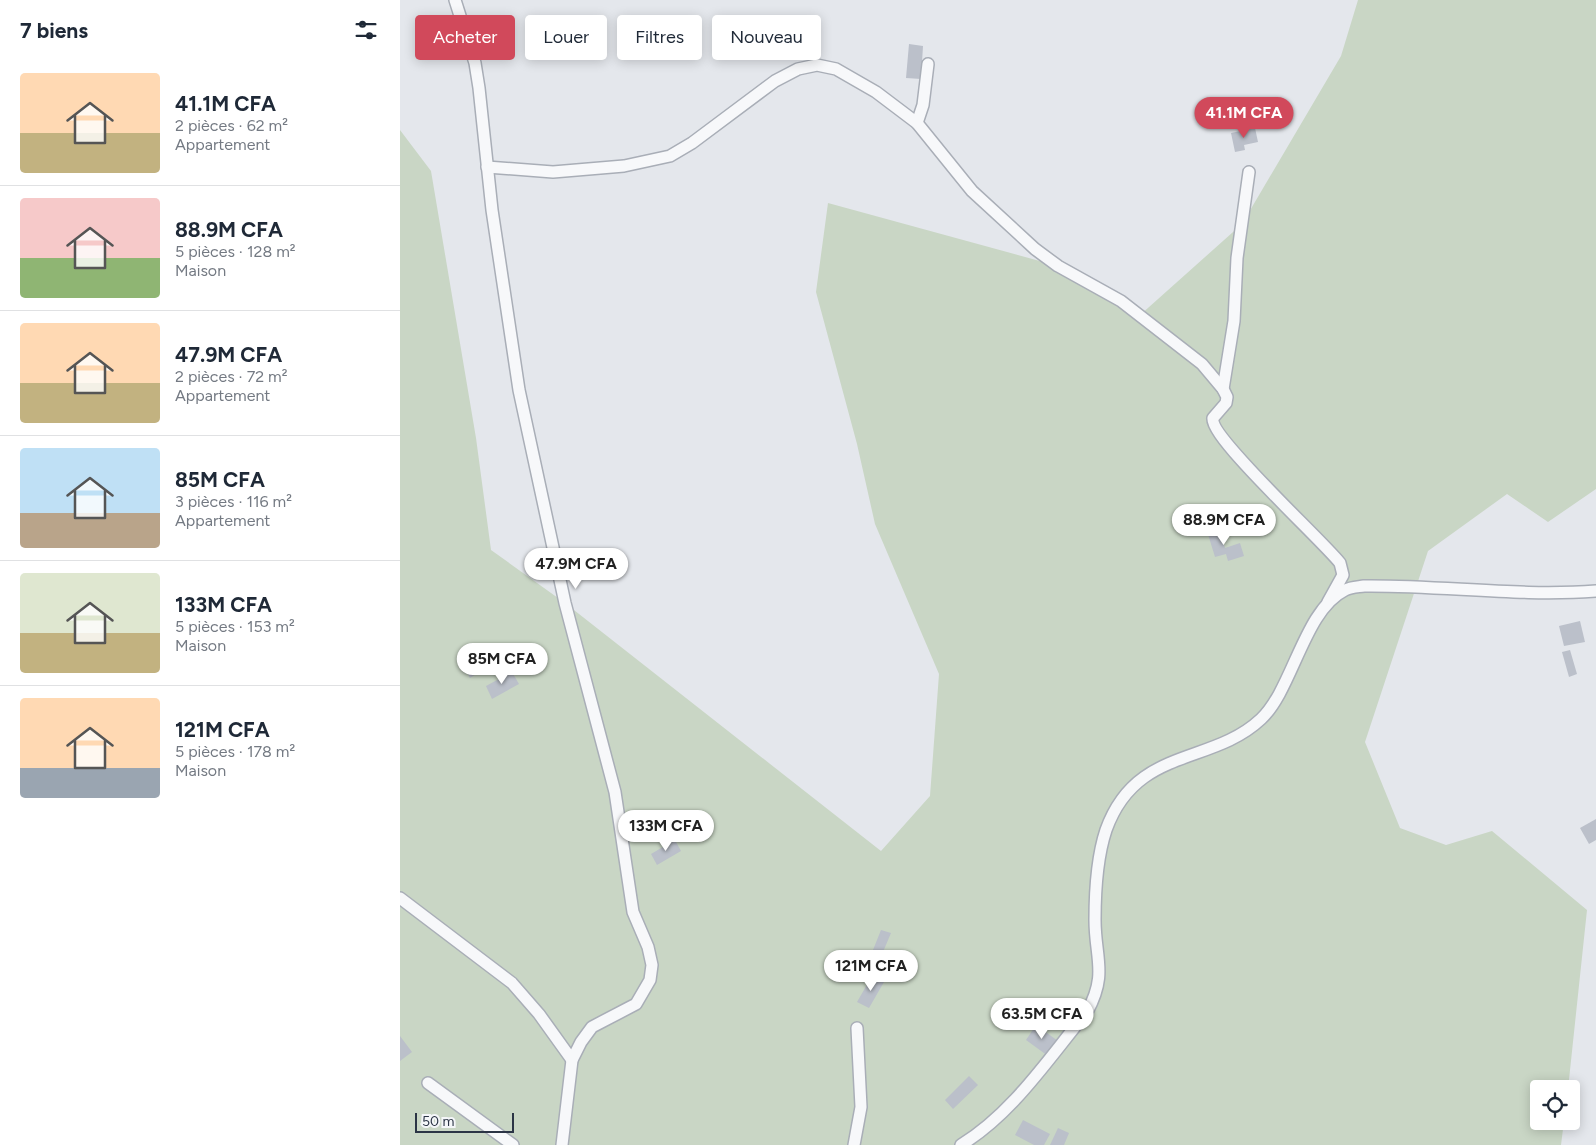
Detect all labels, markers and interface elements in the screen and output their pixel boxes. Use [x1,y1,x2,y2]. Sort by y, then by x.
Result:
chip: Acheter [415,15,515,60]
chip: Louer [525,15,607,60]
chip: Filtres [617,15,702,60]
chip: Nouveau [712,15,821,60]
icon: filters [352,16,380,44]
text: 7 biens [20,18,88,43]
text: 41.1M CFA [175,91,276,116]
icon: home [60,93,120,153]
pin: 41.1M CFA [1187,96,1301,139]
text: 41.1M CFA [1205,103,1283,122]
text: 2 pièces · 62 m² [175,116,288,135]
text: Appartement [175,135,270,154]
text: 88.9M CFA [175,217,283,242]
icon: home [60,218,120,278]
text: 5 pièces · 128 m² [175,242,296,261]
text: Maison [175,261,226,280]
text: 47.9M CFA [175,342,282,367]
icon: home [60,343,120,403]
text: 2 pièces · 72 m² [175,367,288,386]
text: Appartement [175,386,270,405]
text: 85M CFA [175,467,265,492]
icon: home [60,468,120,528]
text: 3 pièces · 116 m² [175,492,292,511]
pin: 88.9M CFA [1167,504,1281,546]
text: 88.9M CFA [1183,510,1265,529]
text: Appartement [175,511,270,530]
pin: 47.9M CFA [519,548,633,590]
text: 47.9M CFA [535,554,617,573]
text: 133M CFA [175,592,272,617]
icon: home [60,593,120,653]
text: 5 pièces · 153 m² [175,617,295,636]
text: Maison [175,636,226,655]
pin: 85M CFA [456,642,548,685]
text: 85M CFA [468,649,536,668]
text: 121M CFA [175,717,270,742]
icon: home [60,718,120,778]
text: 5 pièces · 178 m² [175,742,295,761]
text: Maison [175,761,226,780]
pin: 133M CFA [614,810,718,852]
text: 133M CFA [629,816,703,835]
pin: 121M CFA [819,950,923,992]
text: 121M CFA [835,956,907,975]
pin: 63.5M CFA [985,998,1099,1040]
text: 63.5M CFA [1002,1004,1082,1023]
map controls [1530,1080,1580,1130]
button: locate [1530,1080,1580,1130]
scale bar [415,1110,514,1133]
text: 50 m [422,1113,454,1130]

